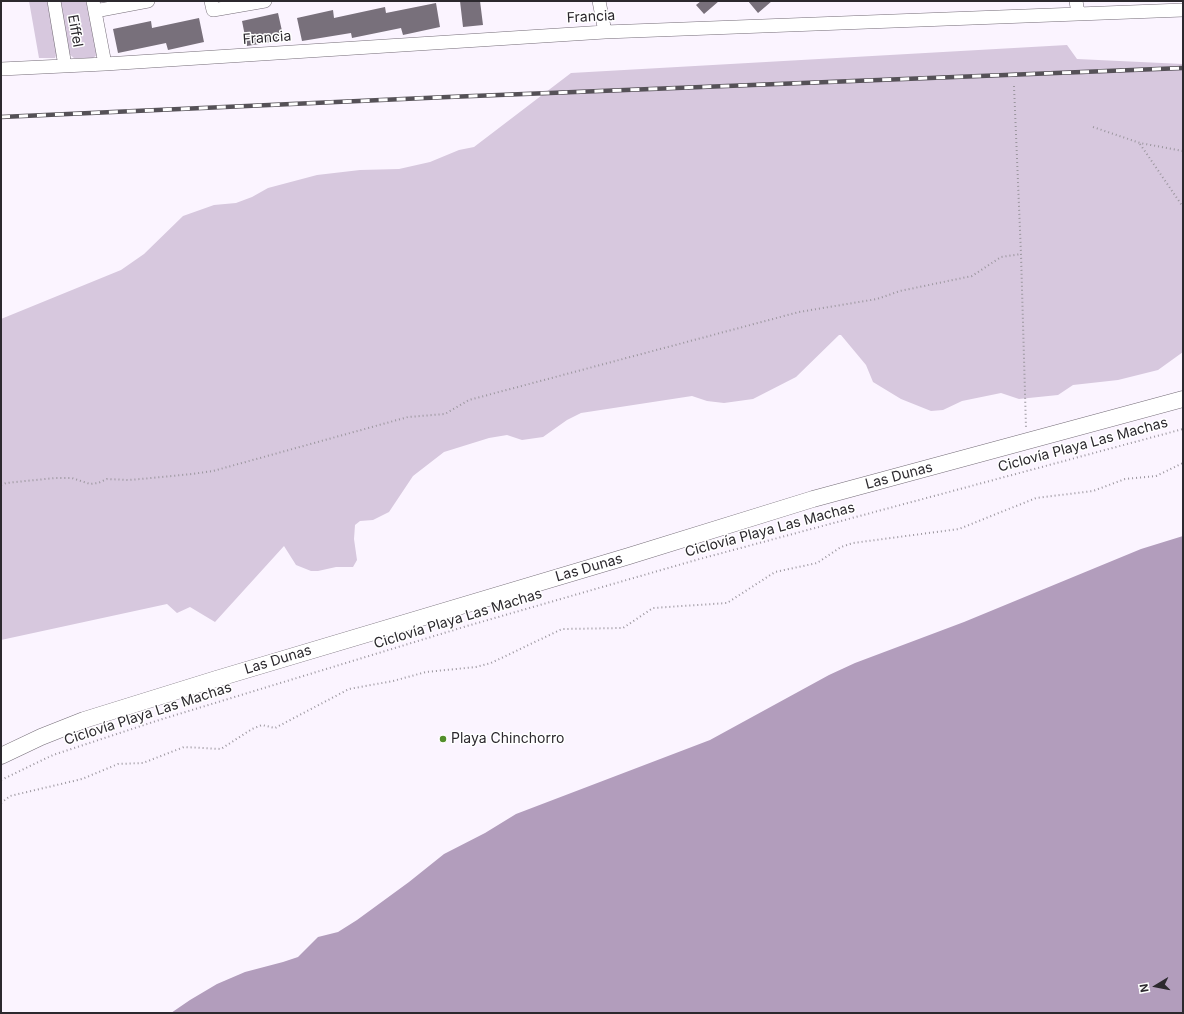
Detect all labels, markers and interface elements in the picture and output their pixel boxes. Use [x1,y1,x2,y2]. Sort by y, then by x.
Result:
street label: Francia [566,7,616,27]
street label: Eiffel [64,13,86,49]
street label: Francia [242,28,292,48]
street label: Ciclovía Playa Las Machas [996,414,1170,476]
street label: Las Dunas [863,459,935,493]
street label: Ciclovía Playa Las Machas [683,499,857,561]
street label: Las Dunas [554,550,624,586]
street label: Ciclovía Playa Las Machas [372,585,544,653]
street label: Las Dunas [243,642,313,678]
street label: Ciclovía Playa Las Machas [62,679,234,749]
place label: Playa Chinchorro [451,731,564,747]
marker: Playa Chinchorro [438,734,448,744]
north arrow [1136,966,1176,1006]
text: N [1137,983,1152,993]

